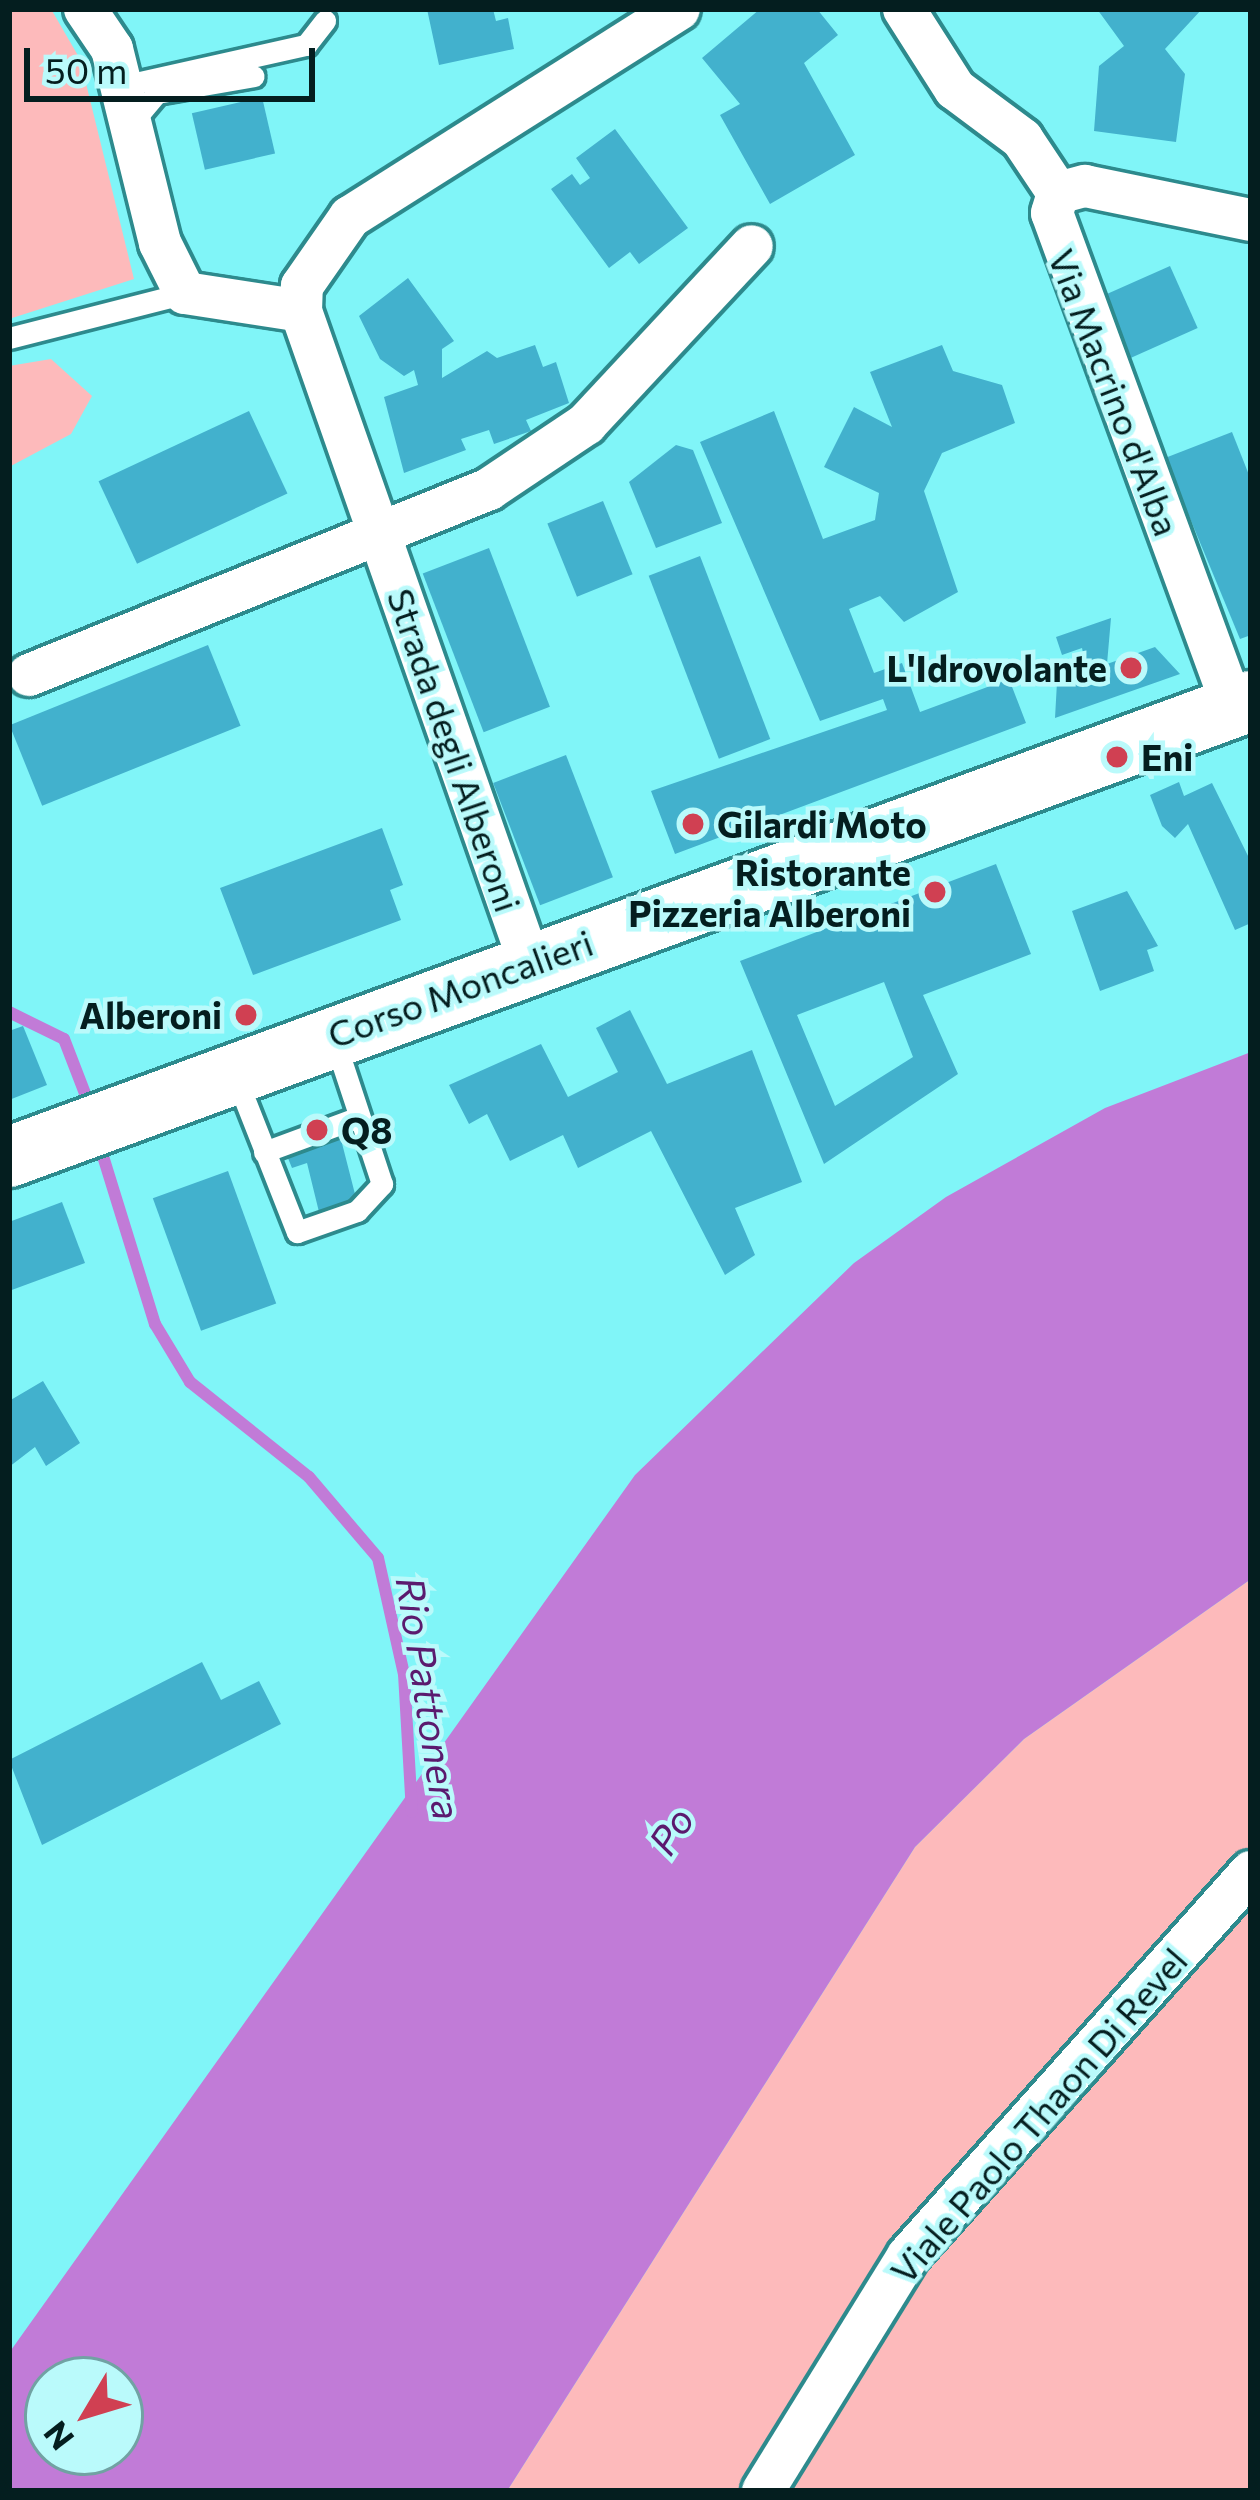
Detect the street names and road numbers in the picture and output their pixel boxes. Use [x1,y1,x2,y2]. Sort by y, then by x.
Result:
street label: Via Macrino d'Alba [1040,243,1190,541]
street label: Strada degli Alberoni [379,583,531,917]
street label: Corso Moncalieri [322,920,598,1056]
street label: Viale Paolo Thaon Di Revel [881,1939,1195,2291]

